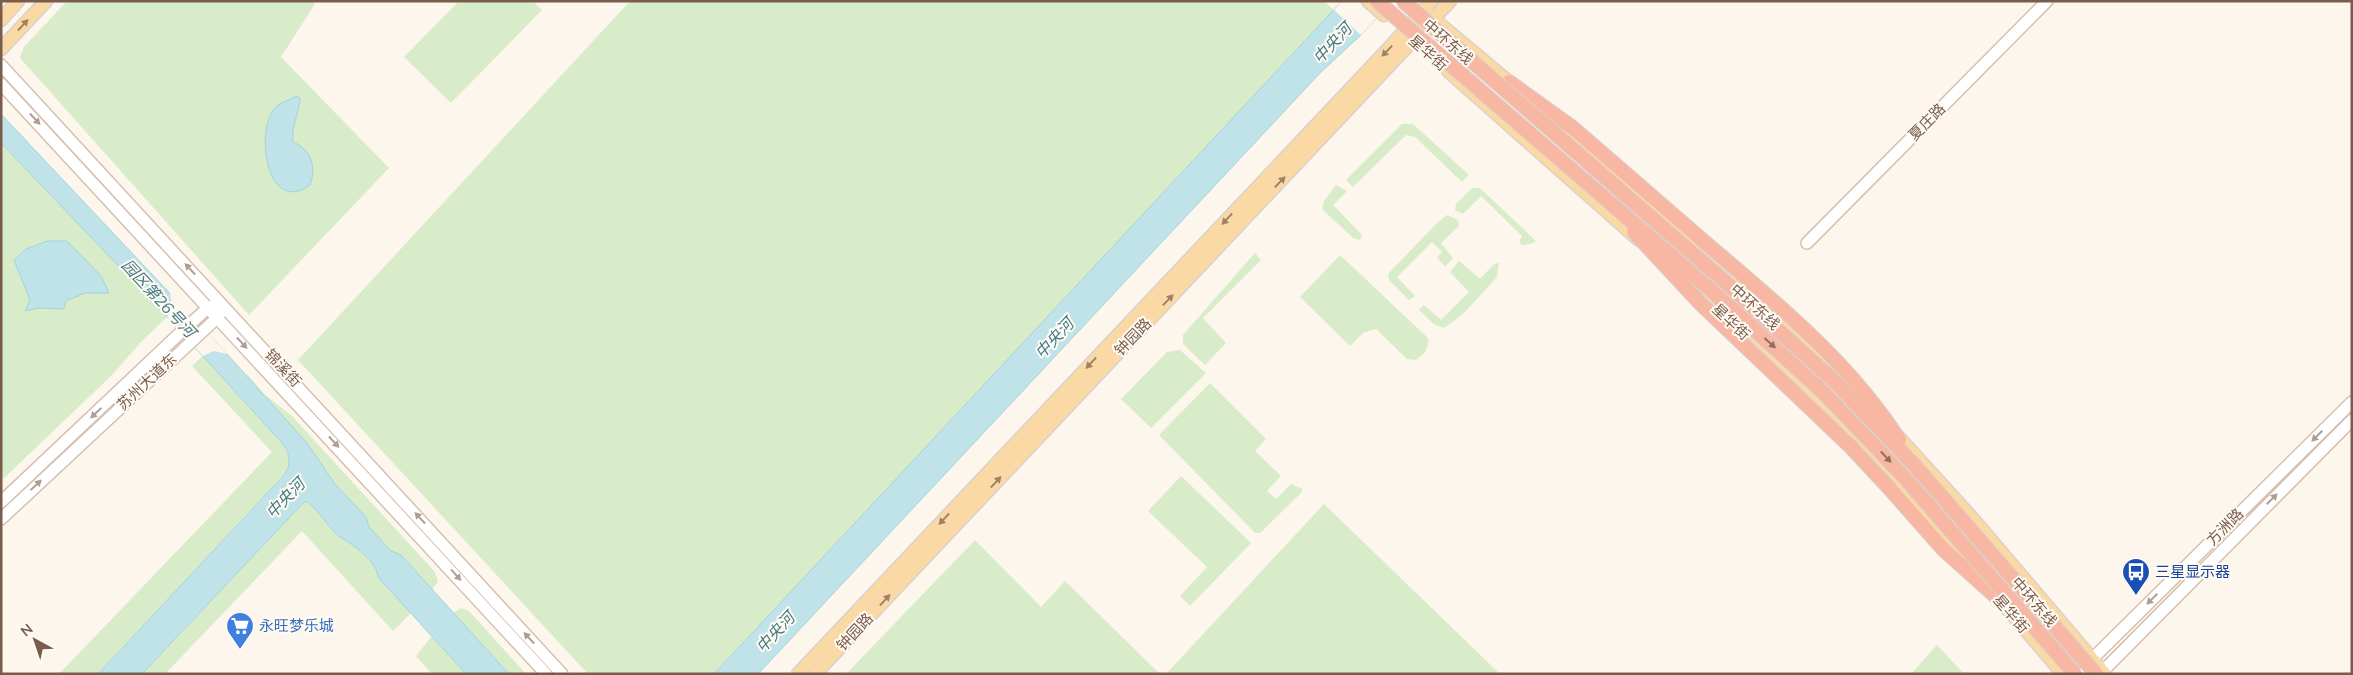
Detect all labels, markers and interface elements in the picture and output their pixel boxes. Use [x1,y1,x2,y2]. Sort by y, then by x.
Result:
street label: 中环东线 [1419,15,1477,68]
water label: 中央河 [1308,16,1358,67]
one-way arrow [18,19,29,32]
street label: 星华街 [1405,31,1452,75]
one-way arrow [1381,44,1393,56]
street label: 夏庄路 [1904,99,1949,144]
one-way arrow [29,113,41,125]
one-way arrow [1274,177,1286,189]
one-way arrow [1221,213,1233,225]
water label: 园区第26号河 [118,255,202,343]
one-way arrow [184,263,196,275]
street label: 中环东线 [1727,279,1784,334]
one-way arrow [1162,295,1174,307]
street label: 星华街 [1708,299,1754,344]
water label: 中央河 [1030,311,1080,362]
street label: 钟园路 [1110,314,1155,359]
one-way arrow [236,336,248,348]
one-way arrow [1764,337,1776,349]
street label: 锦溪街 [261,345,306,391]
street label: 苏州大道东 [113,349,181,414]
one-way arrow [1085,356,1097,368]
one-way arrow [90,407,102,419]
one-way arrow [2311,430,2323,442]
one-way arrow [328,436,340,448]
one-way arrow [1880,451,1892,463]
water label: 中央河 [261,472,311,522]
one-way arrow [990,476,1002,488]
one-way arrow [30,479,42,491]
one-way arrow [2266,493,2278,505]
street label: 方洲路 [2202,504,2247,549]
one-way arrow [414,512,426,524]
one-way arrow [938,512,950,524]
bus stop icon: 三星显示器 [2121,557,2151,596]
place label: 三星显示器 [2155,562,2230,581]
one-way arrow [450,569,462,581]
street label: 中环东线 [2008,573,2061,631]
street label: 星华街 [1989,590,2033,637]
one-way arrow [2146,593,2158,605]
one-way arrow [879,594,891,606]
water label: 中央河 [751,605,801,656]
street label: 钟园路 [832,609,877,655]
supermarket icon: 永旺梦乐城 [225,611,255,650]
north arrow [10,615,60,665]
place label: 永旺梦乐城 [259,616,334,635]
text: N [17,620,36,640]
one-way arrow [523,632,535,644]

